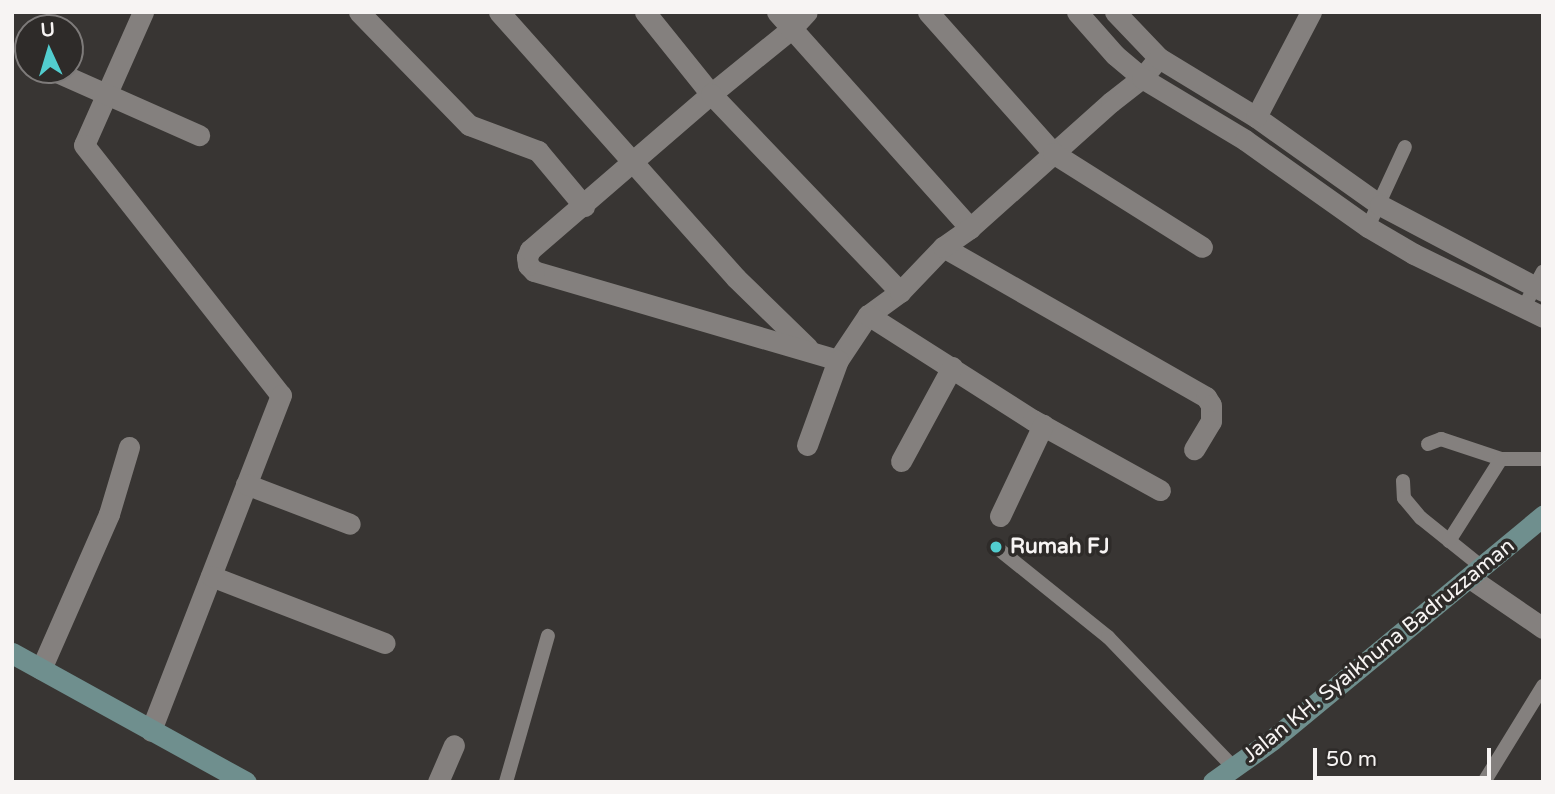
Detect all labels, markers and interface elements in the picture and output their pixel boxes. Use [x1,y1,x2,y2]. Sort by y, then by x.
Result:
north arrow [14,14,84,84]
text: U [40,19,56,42]
place label: Rumah FJ [1010,534,1110,560]
street label: Jalan KH. Syaikhuna Badruzzaman [1238,534,1520,768]
marker: Rumah FJ [988,539,1004,555]
scale bar [1317,734,1496,778]
text: 50 m [1326,747,1377,772]

